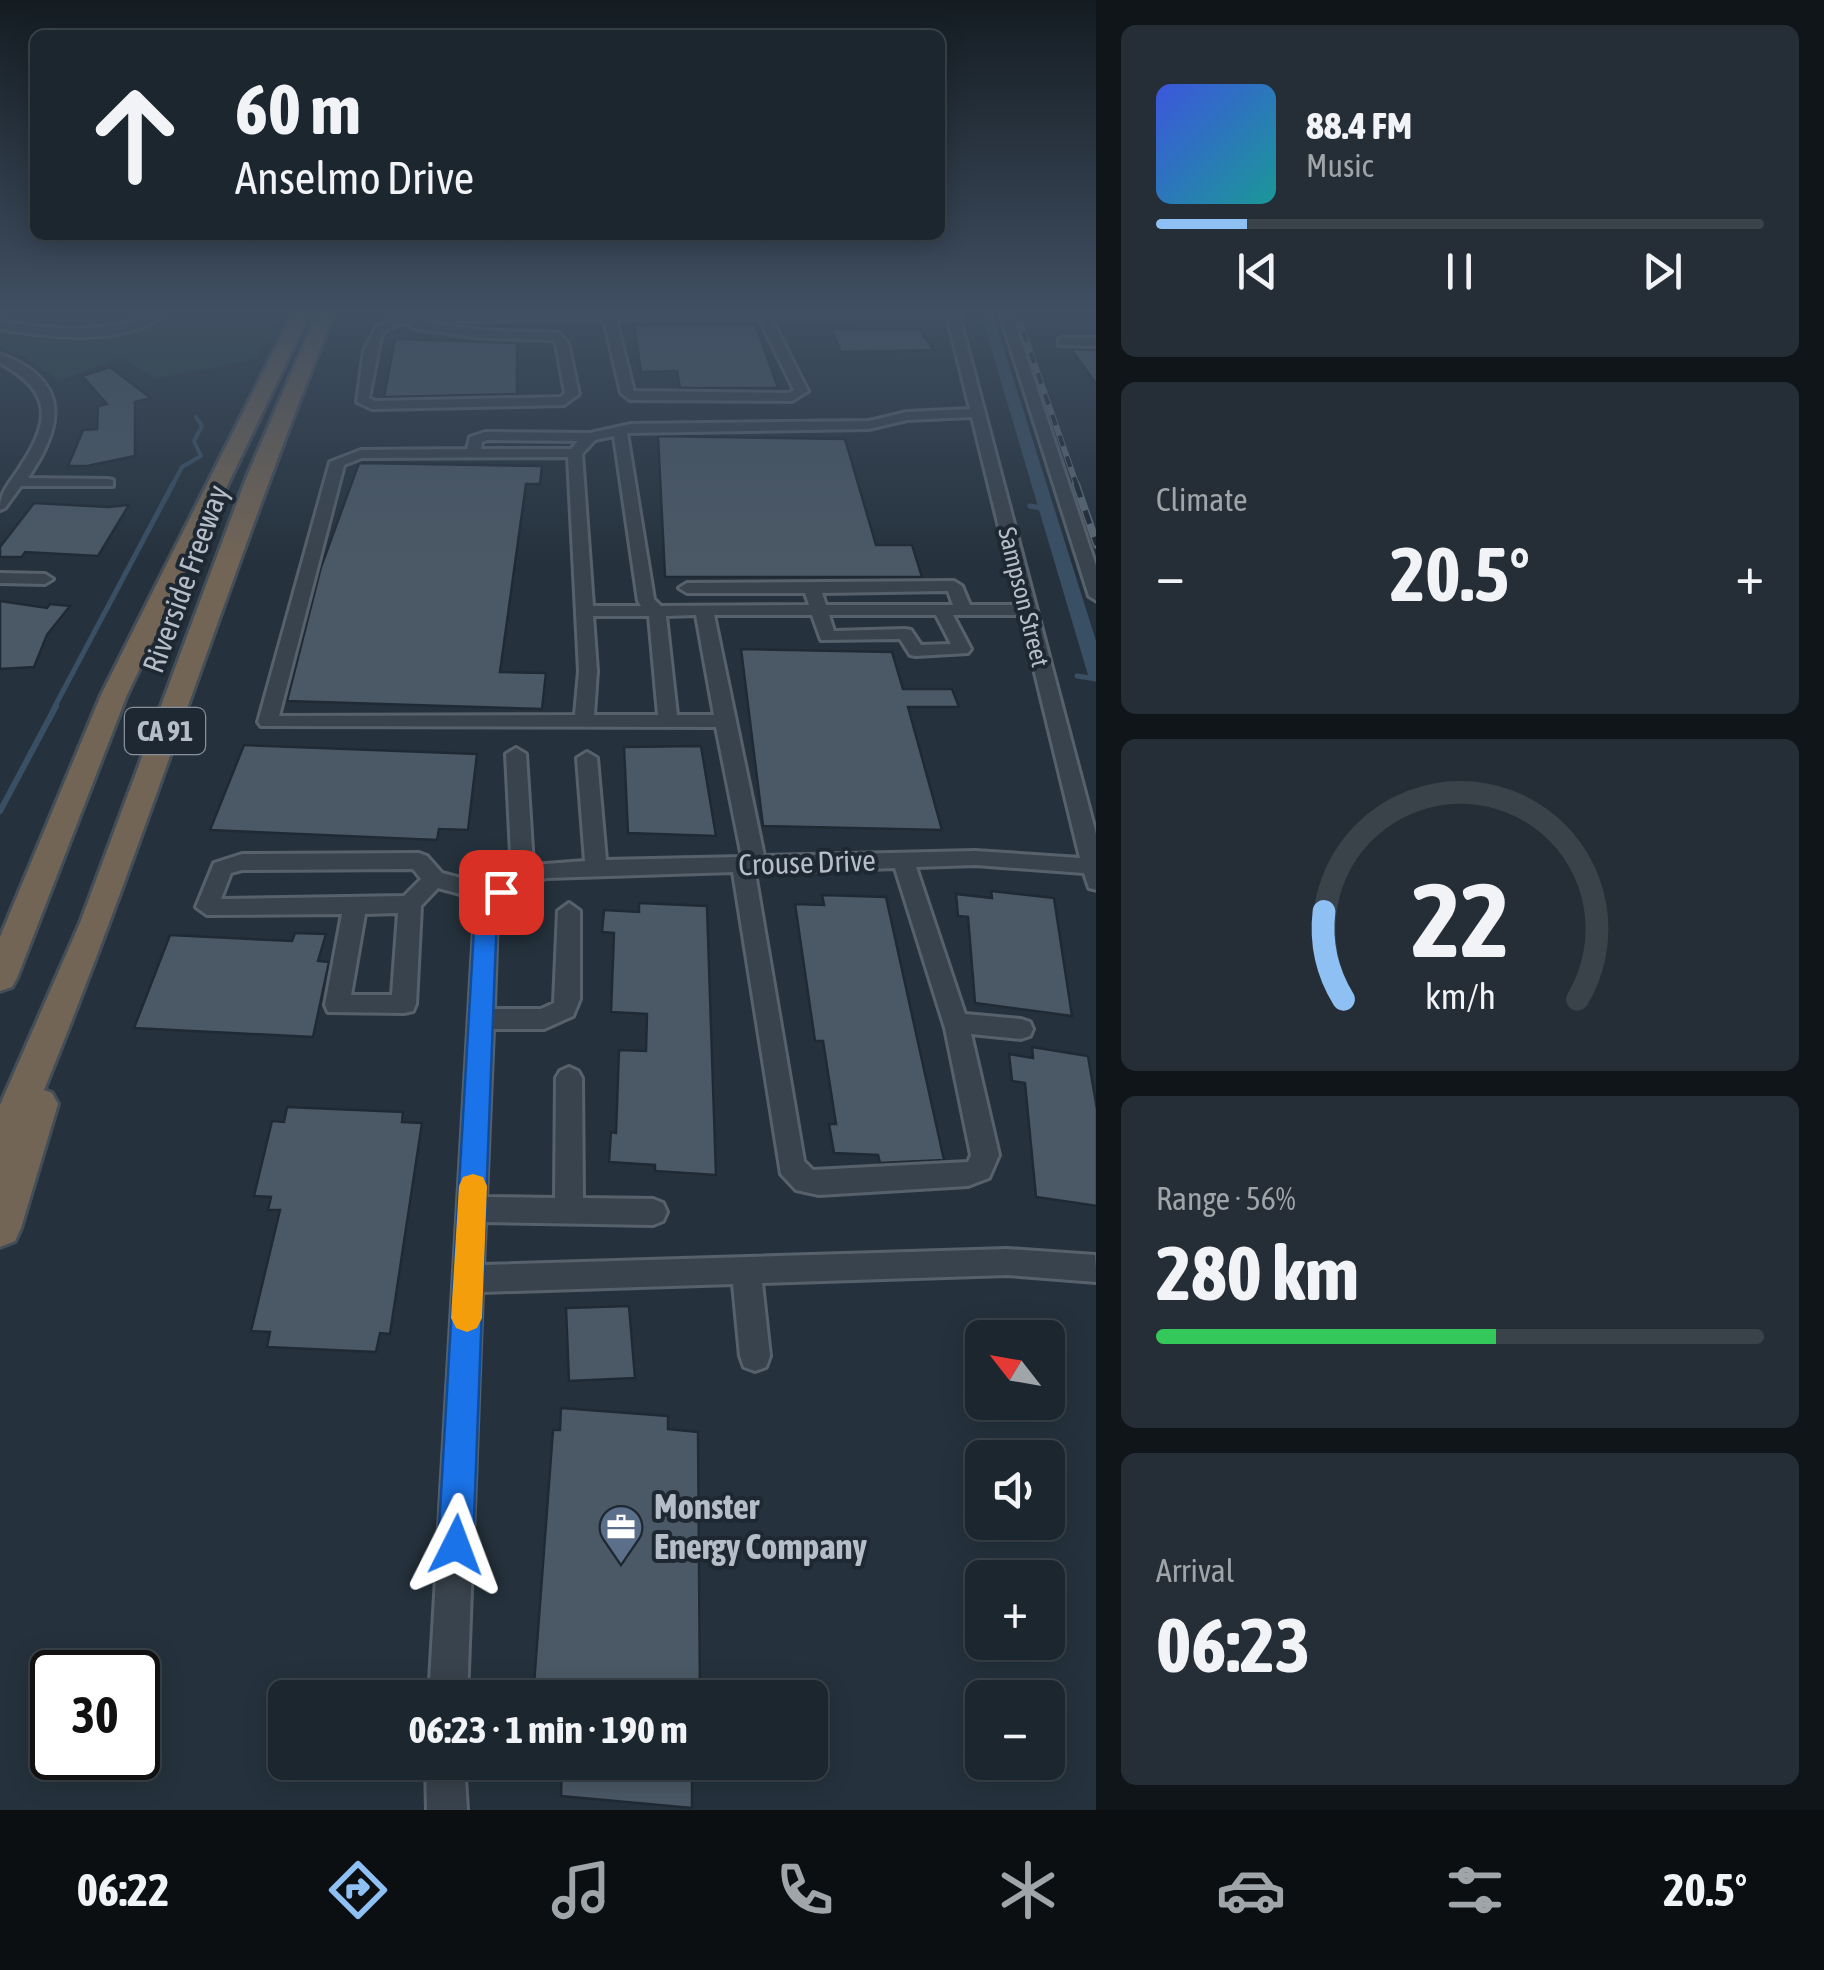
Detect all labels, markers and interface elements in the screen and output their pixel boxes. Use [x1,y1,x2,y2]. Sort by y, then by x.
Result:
text: 60 m [235,69,361,149]
icon: ahead [70,70,200,200]
text: 88.4 FM [1306,104,1412,147]
text: Music [1306,147,1373,184]
text: Anselmo Drive [235,152,474,204]
icon: previous [1230,244,1285,299]
icon: pause [1432,244,1487,299]
icon: next [1635,244,1690,299]
street label: Riverside Freeway [135,480,235,677]
text: Climate [1156,481,1248,518]
street label: Sampson Street [993,524,1055,670]
text: 20.5° [1390,531,1530,617]
text: − [1156,543,1185,606]
text: + [1735,543,1764,606]
road number: CA 91 [125,708,205,754]
street label: Crouse Drive [738,843,876,881]
pin [459,850,544,935]
text: 22 [1411,860,1509,979]
icon: arrive [474,865,529,920]
text: km/h [1425,976,1495,1017]
text: Range · 56% [1156,1180,1296,1217]
text: 280 km [1156,1230,1359,1316]
north arrow [965,1320,1065,1420]
map controls [965,1320,1065,1780]
button: sound [965,1440,1065,1540]
place label: Monster Energy Company [654,1486,868,1566]
position arrow [404,1493,508,1597]
office icon: Monster Energy Company [598,1504,644,1565]
text: Arrival [1156,1552,1234,1589]
button: + [965,1560,1065,1660]
text: 06:23 [1156,1602,1310,1688]
speed limit sign: 30 [30,1650,160,1780]
button: − [965,1680,1065,1780]
text: 06:23 · 1 min · 190 m [408,1708,688,1751]
icon: directions [323,1855,393,1925]
icon: music [546,1855,616,1925]
icon: phone [770,1855,840,1925]
icon: climate [993,1855,1063,1925]
icon: car [1216,1855,1286,1925]
icon: filters [1440,1855,1510,1925]
text: 06:22 [77,1864,169,1916]
text: 20.5° [1663,1864,1747,1916]

